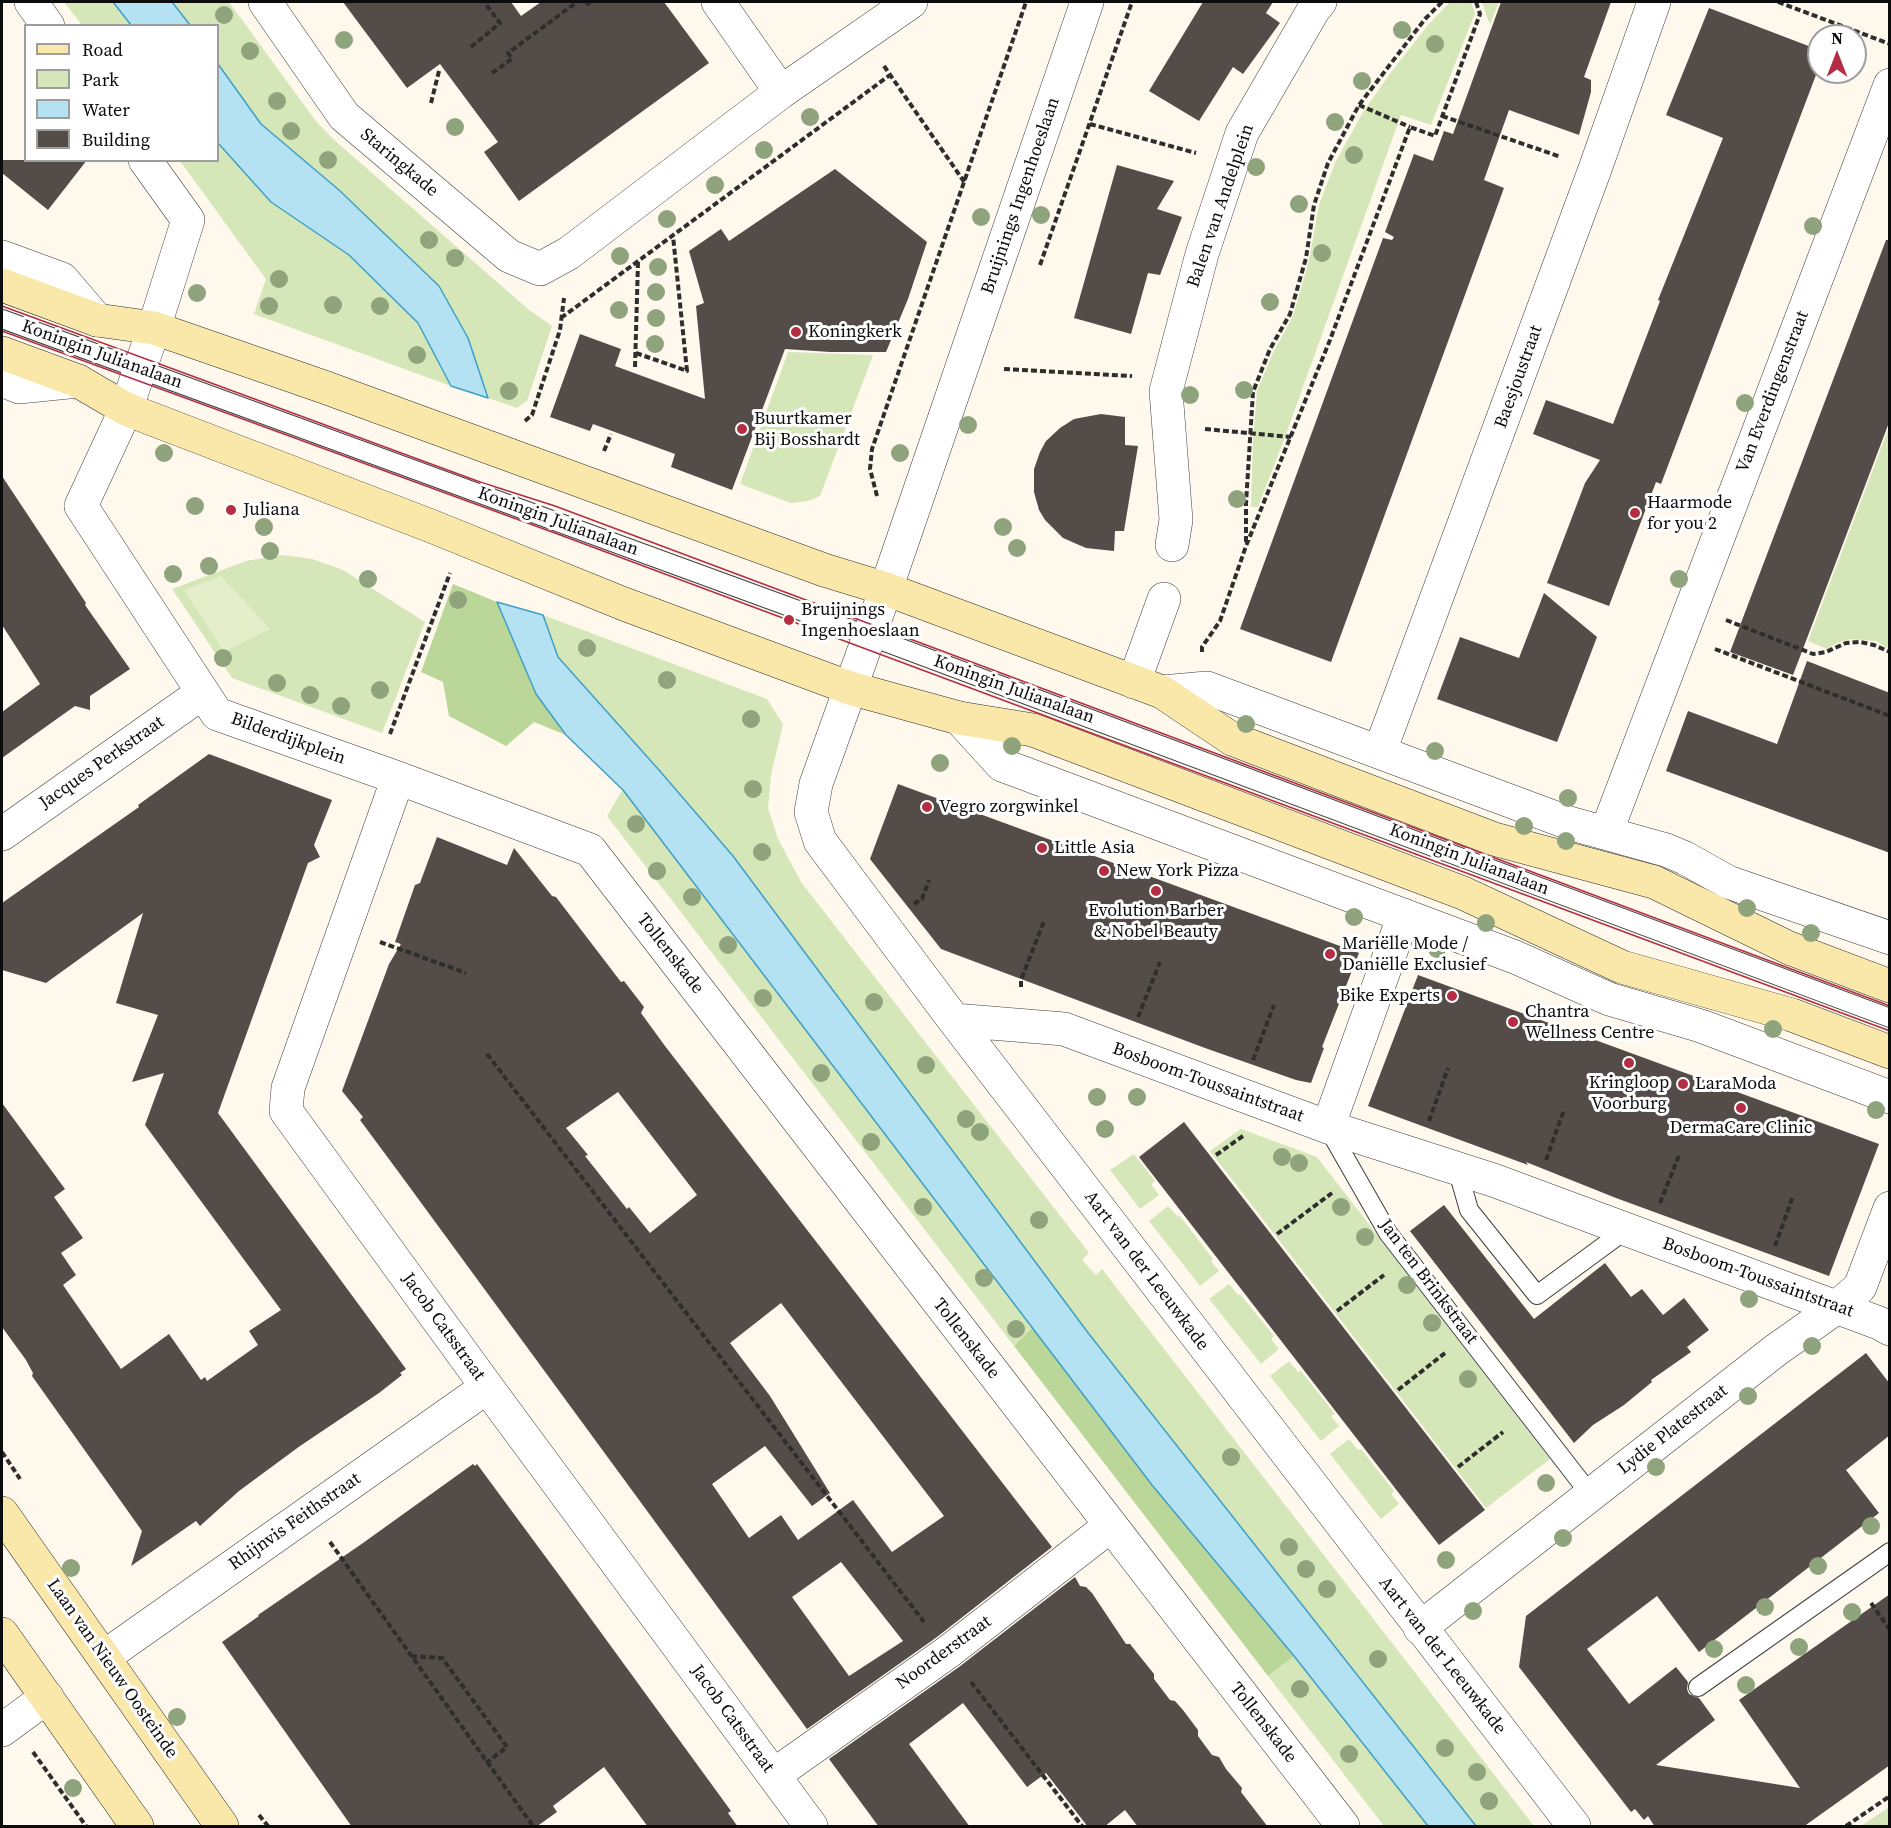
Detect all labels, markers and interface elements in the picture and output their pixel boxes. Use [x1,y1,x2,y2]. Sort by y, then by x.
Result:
legend [24,24,219,162]
north arrow [1807,24,1867,84]
text: N [1831,27,1843,49]
text: Road [82,37,123,62]
text: Park [82,67,119,92]
street label: Bruijnings Ingenhoeslaan [977,95,1065,297]
text: Water [82,97,130,122]
street label: Balen van Andelplein [1183,121,1259,291]
street label: Staringkade [356,124,442,202]
text: Building [82,127,150,152]
street label: Van Everdingenstraat [1732,308,1814,476]
street label: Koningin Julianalaan [19,316,185,394]
place label: Koningkerk [808,321,902,343]
street label: Baesjoustraat [1490,323,1548,431]
marker: Koningkerk [789,325,803,339]
place label: Buurtkamer Bij Bosshardt [754,408,860,450]
marker: Buurtkamer Bij Bosshardt [735,422,749,436]
street label: Koningin Julianalaan [475,483,641,561]
place label: Haarmode for you 2 [1647,492,1732,534]
place label: Juliana [243,499,300,521]
marker: Juliana [224,503,238,517]
marker: Haarmode for you 2 [1628,506,1642,520]
place label: Bruijnings Ingenhoeslaan [801,599,920,642]
marker: Bruijnings Ingenhoeslaan [782,613,796,627]
street label: Koningin Julianalaan [931,651,1097,729]
street label: Bilderdijkplein [228,708,348,770]
street label: Jacques Perkstraat [35,712,169,814]
place label: Vegro zorgwinkel [939,796,1079,818]
marker: Vegro zorgwinkel [920,800,934,814]
street label: Koningin Julianalaan [1386,820,1552,900]
place label: Little Asia [1054,837,1135,859]
marker: Little Asia [1035,841,1049,855]
place label: New York Pizza [1116,860,1239,882]
marker: New York Pizza [1097,864,1111,878]
marker: Evolution Barber & Nobel Beauty [1149,884,1163,898]
place label: Evolution Barber & Nobel Beauty [1088,900,1224,942]
street label: Tollenskade [632,909,708,999]
place label: Mariëlle Mode / Daniëlle Exclusief [1342,933,1486,976]
marker: Mariëlle Mode / Daniëlle Exclusief [1323,947,1337,961]
place label: Bike Experts [1339,985,1440,1007]
marker: Bike Experts [1445,989,1459,1003]
place label: Chantra Wellness Centre [1525,1001,1654,1044]
marker: Chantra Wellness Centre [1506,1015,1520,1029]
street label: Bosboom-Toussaintstraat [1109,1038,1307,1128]
marker: Kringloop Voorburg [1622,1056,1636,1070]
place label: Kringloop Voorburg [1589,1072,1669,1114]
place label: LaraModa [1695,1073,1776,1095]
marker: LaraModa [1676,1077,1690,1091]
marker: DermaCare Clinic [1734,1101,1748,1115]
place label: DermaCare Clinic [1669,1117,1813,1139]
street label: Aart van der Leeuwkade [1079,1187,1213,1355]
street label: Jan ten Brinkstraat [1374,1215,1482,1349]
street label: Bosboom-Toussaintstraat [1659,1233,1857,1323]
street label: Jacob Catsstraat [397,1269,489,1385]
street label: Tollenskade [928,1294,1004,1384]
street label: Lydie Platestraat [1614,1380,1732,1480]
street label: Rhijnvis Feithstraat [225,1468,365,1576]
street label: Aart van der Leeuwkade [1374,1573,1510,1739]
street label: Laan van Nieuw Oosteinde [42,1575,182,1763]
street label: Noorderstraat [892,1611,996,1695]
street label: Jacob Catsstraat [686,1661,778,1777]
street label: Tollenskade [1225,1678,1301,1768]

